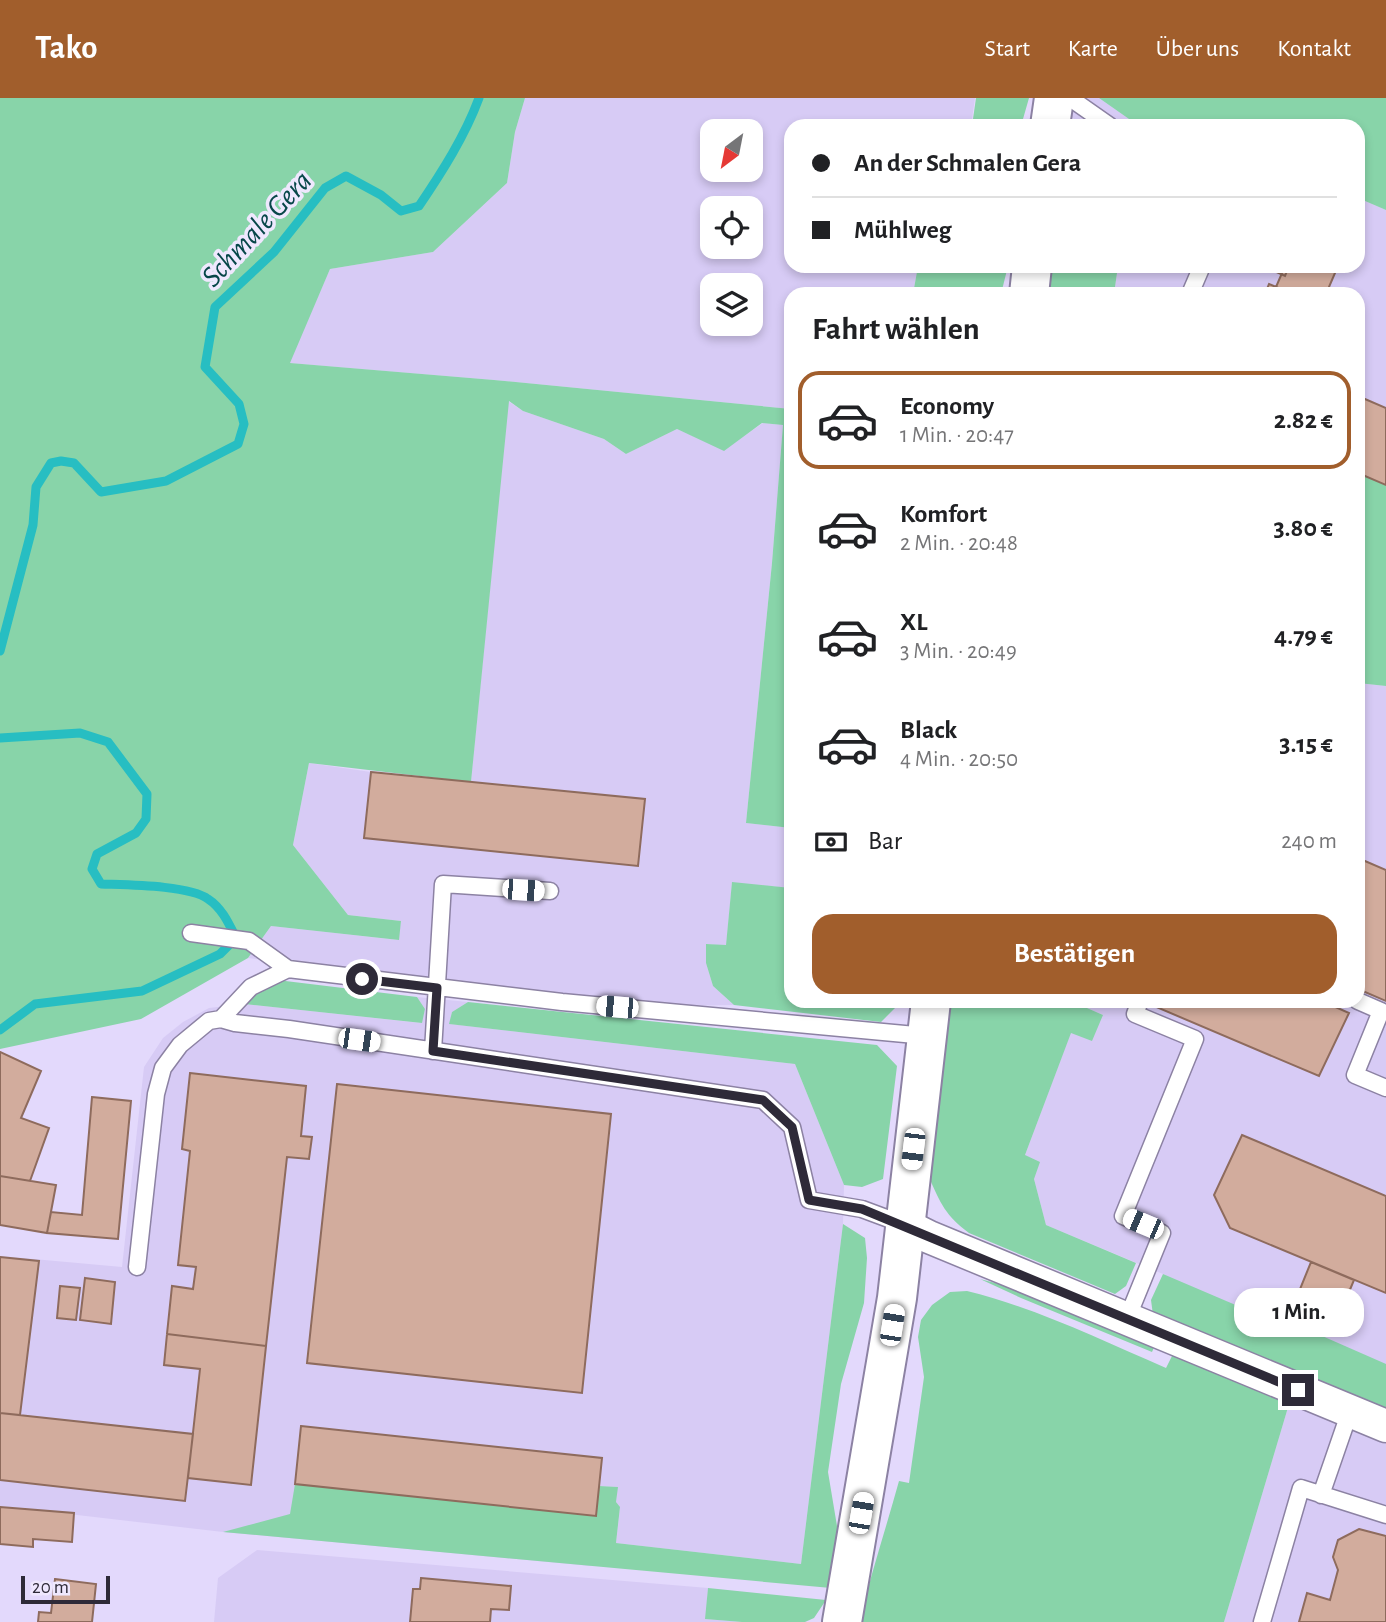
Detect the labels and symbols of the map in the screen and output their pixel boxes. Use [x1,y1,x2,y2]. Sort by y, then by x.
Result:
north arrow [700,119,763,182]
water label: Schmale Gera [196,165,318,293]
car [502,878,545,902]
route start [346,963,378,995]
car [596,995,639,1019]
car [337,1027,382,1053]
car [901,1127,926,1171]
car [1120,1206,1167,1242]
callout: 1 Min. [1233,1288,1363,1338]
car [879,1303,906,1347]
route end [1282,1374,1314,1406]
car [848,1490,875,1536]
scale bar [21,1573,110,1605]

